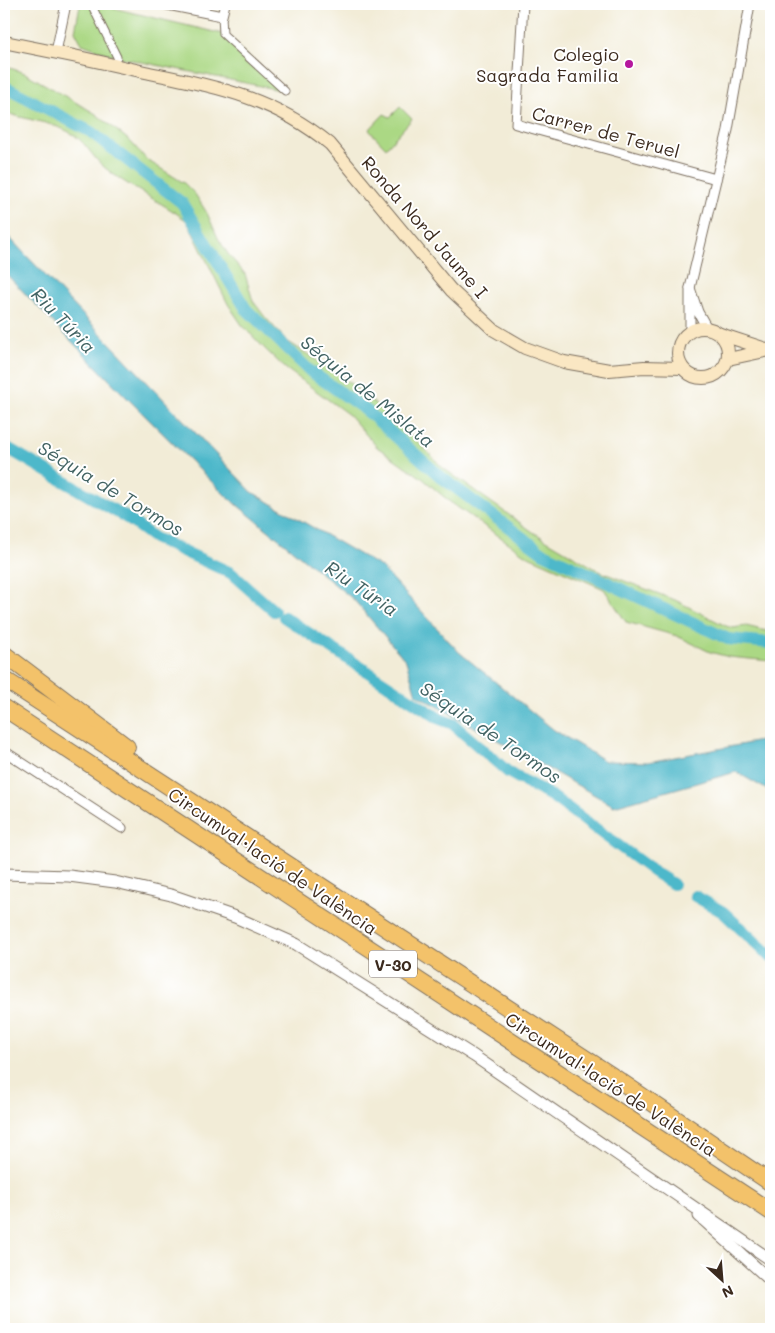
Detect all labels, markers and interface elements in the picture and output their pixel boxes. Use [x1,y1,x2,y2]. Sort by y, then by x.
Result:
place label: Colegio Sagrada Familia [476,42,619,87]
marker: Colegio Sagrada Familia [623,58,635,70]
street label: Carrer de Teruel [529,101,683,163]
street label: Ronda Nord Jaume I [357,151,493,303]
water label: Riu Túria [26,282,102,358]
water label: Séquia de Mislata [296,329,440,453]
water label: Séquia de Tormos [34,435,188,541]
water label: Riu Túria [321,555,403,621]
water label: Séquia de Tormos [415,675,567,789]
street label: Circumval·lació de València [164,782,382,940]
road number: V-30 [369,951,417,978]
street label: Circumval·lació de València [501,1007,721,1161]
north arrow [698,1256,748,1306]
text: N [719,1281,737,1303]

